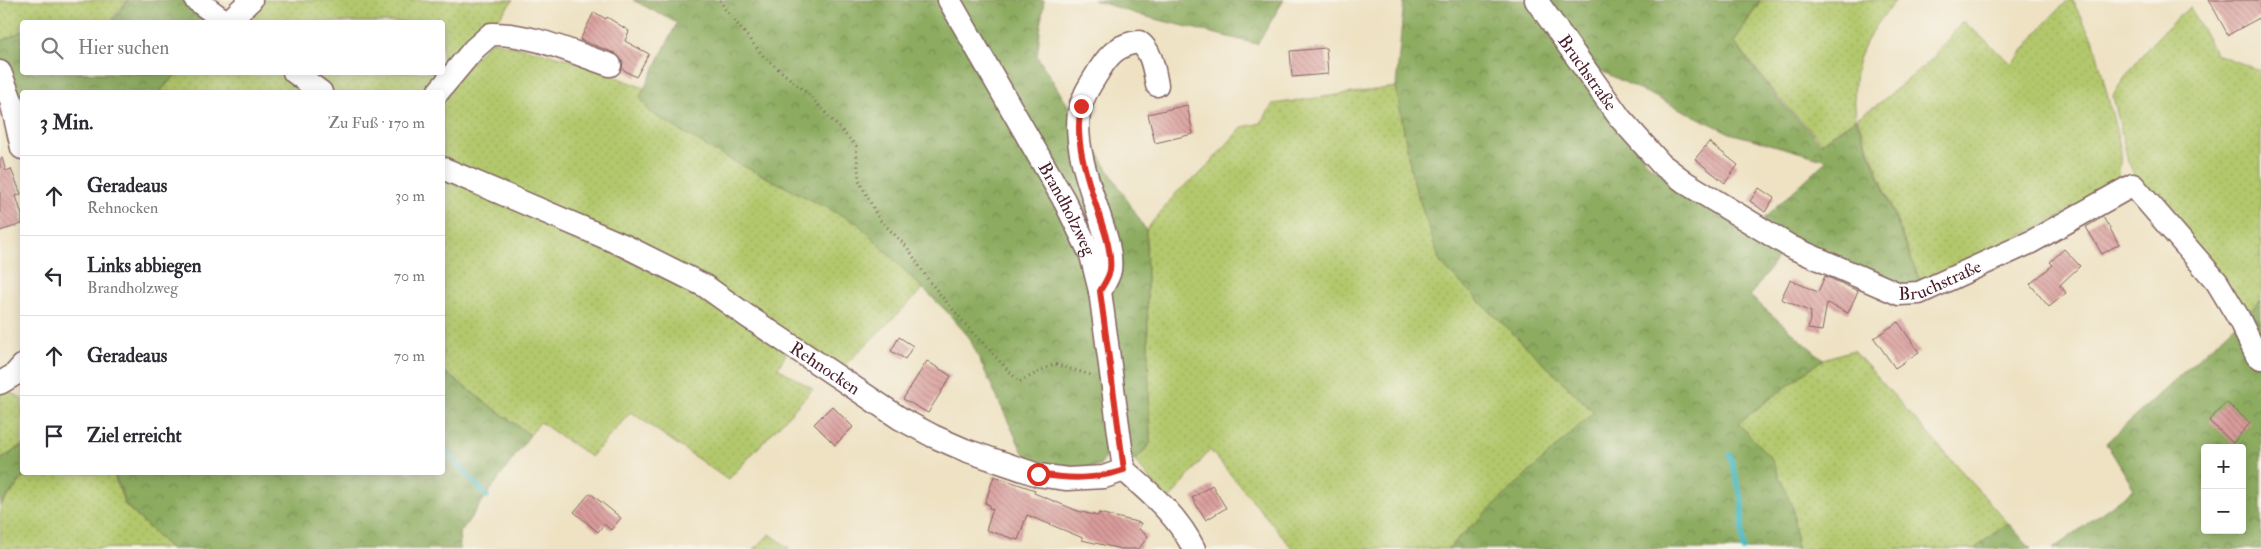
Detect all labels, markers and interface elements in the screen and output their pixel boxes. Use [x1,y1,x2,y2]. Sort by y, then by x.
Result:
search box [20,20,445,75]
street label: Bruchstraße [1552,30,1622,116]
icon: search [38,34,66,62]
text: Hier suchen [78,36,169,60]
route end [1070,95,1093,118]
text: 3 Min. [40,109,93,136]
text: Zu Fuß · 170 m [328,113,425,133]
street label: Brandholzweg [1033,158,1101,261]
text: Geradeaus [87,174,167,198]
icon: ahead [40,182,68,210]
text: 30 m [395,186,425,206]
text: Rehnocken [87,198,158,218]
text: Links abbiegen [87,254,201,278]
street label: Bruchstraße [1898,255,1986,306]
icon: left [40,262,68,290]
text: 70 m [394,266,425,286]
text: Brandholzweg [87,278,178,298]
street label: Rehnocken [785,337,865,400]
icon: ahead [40,342,68,370]
text: Geradeaus [87,344,167,368]
text: 70 m [394,346,425,366]
icon: arrive [40,422,68,450]
text: Ziel erreicht [87,424,182,448]
map controls [2201,444,2246,534]
button: + [2201,444,2246,489]
route start [1027,463,1050,486]
button: − [2201,489,2246,534]

